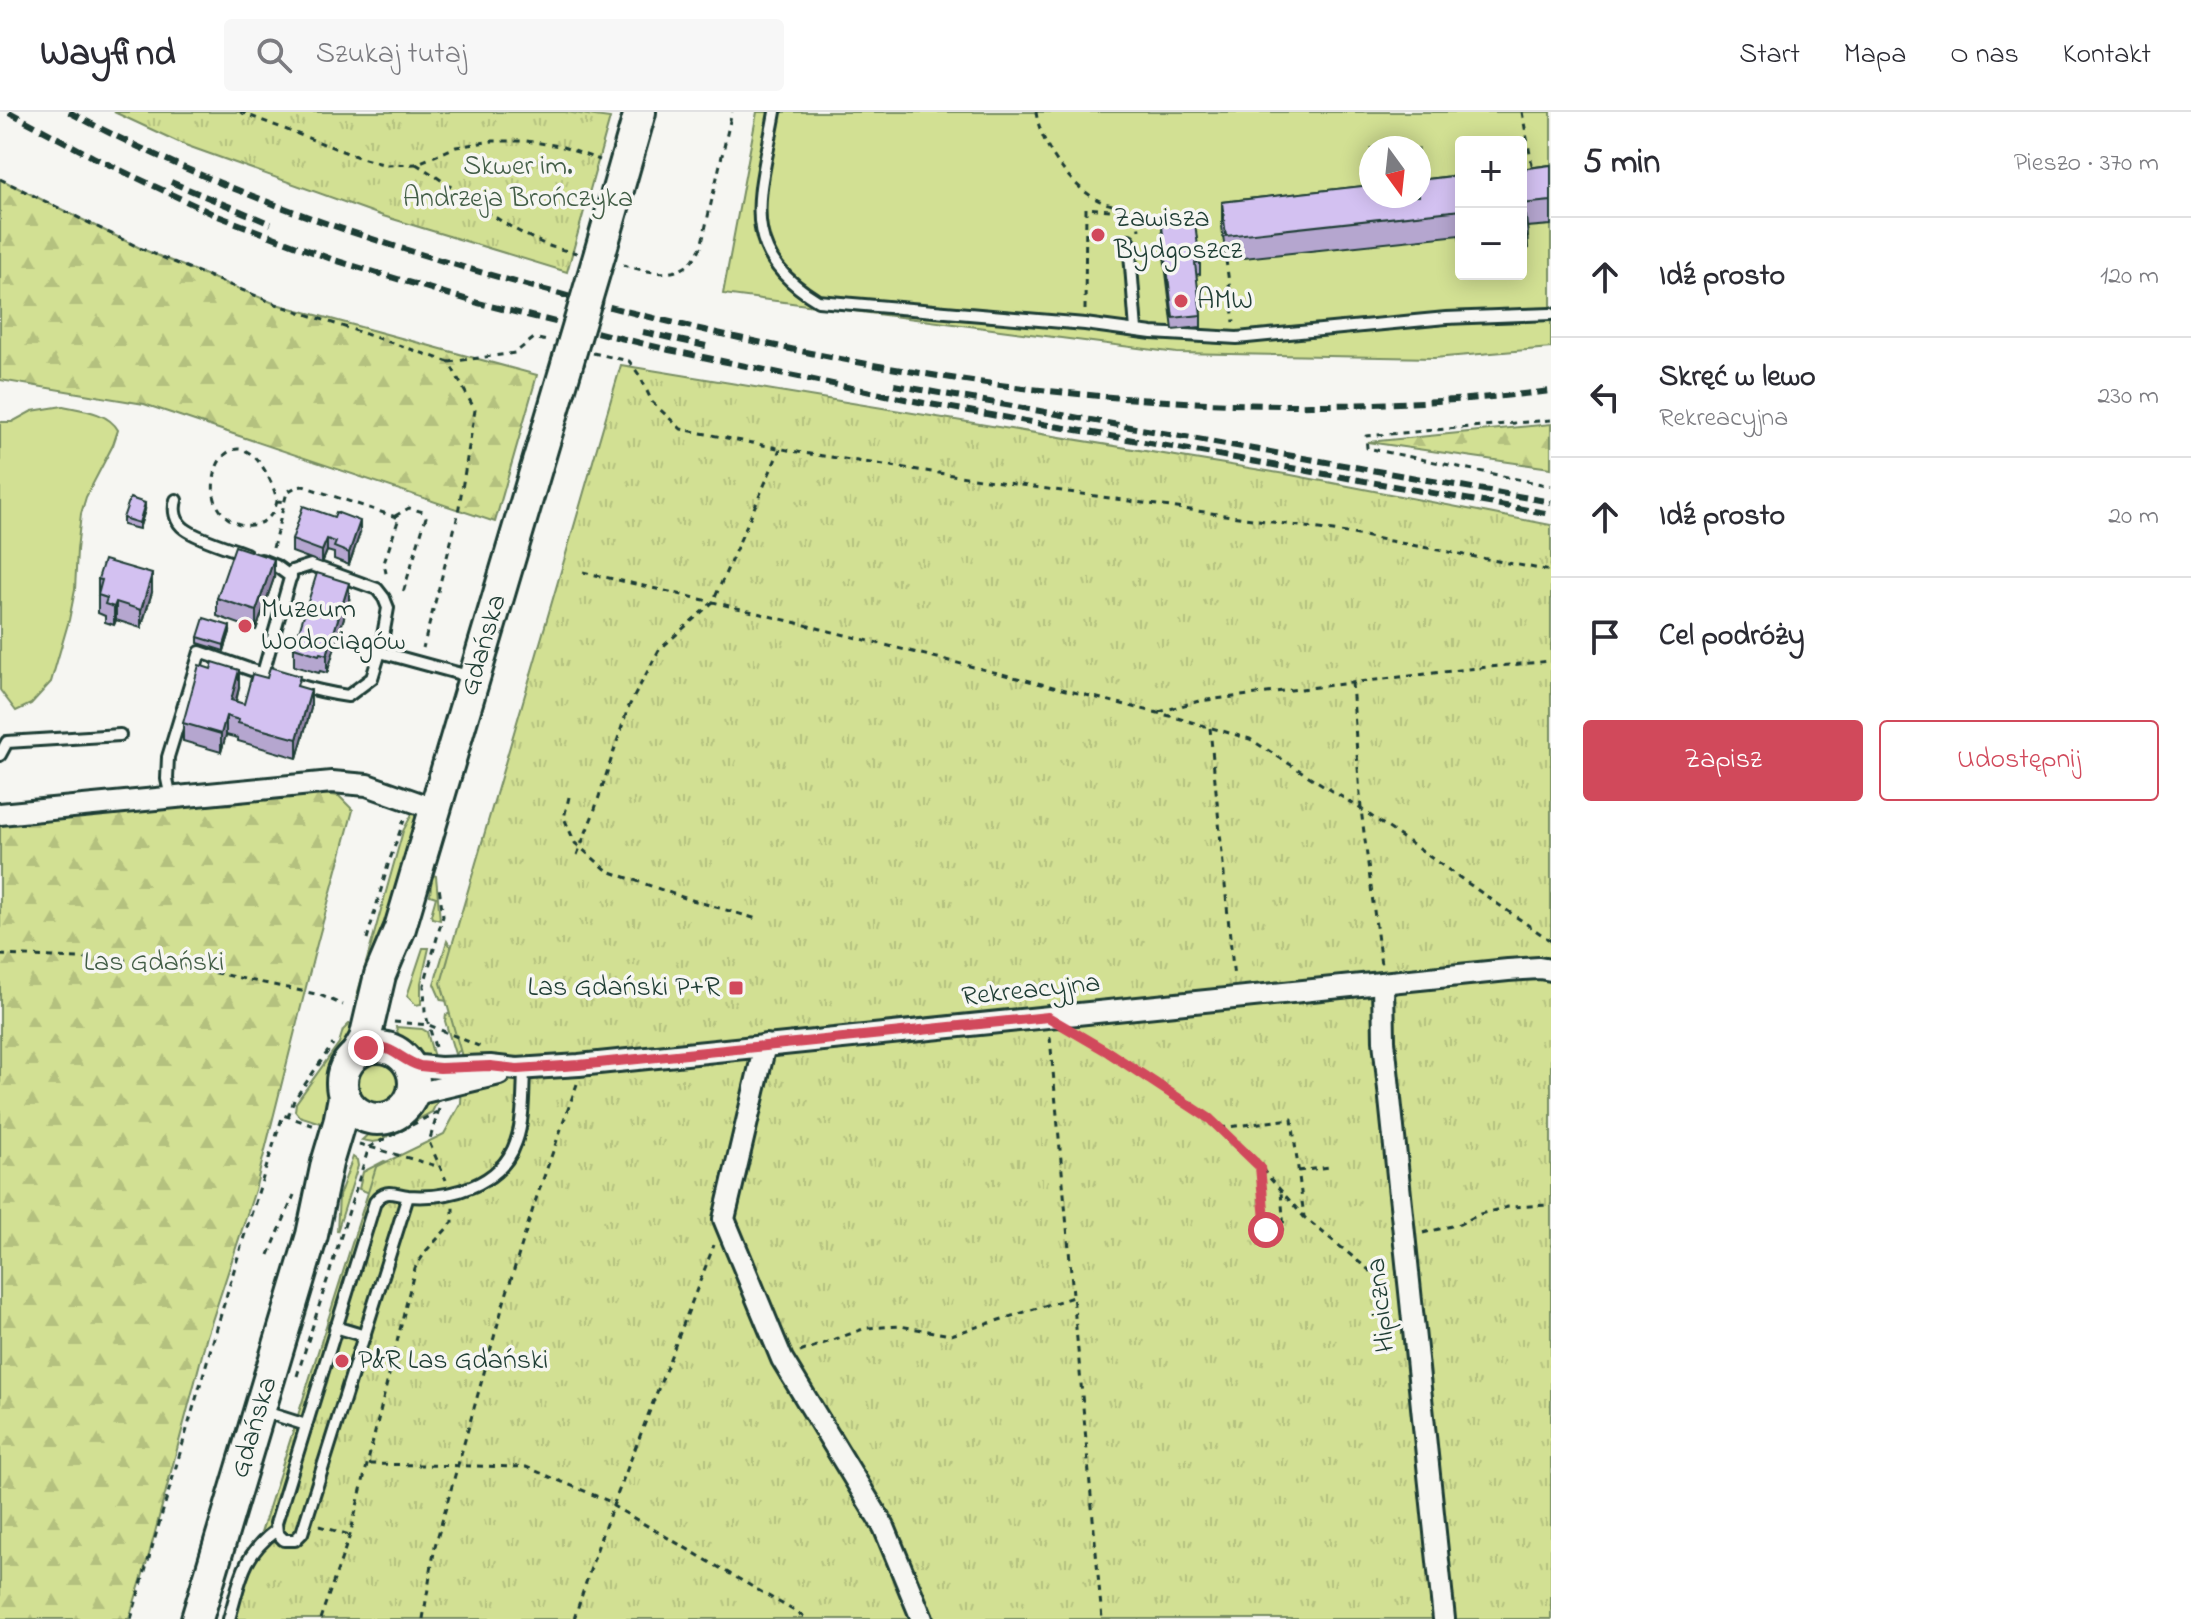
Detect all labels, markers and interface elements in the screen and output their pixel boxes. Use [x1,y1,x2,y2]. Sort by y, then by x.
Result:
search box [224,19,784,91]
text: Wayfind [40,27,176,83]
icon: search [252,33,296,77]
text: Szukaj tutaj [316,33,467,77]
text: Start [1739,35,1800,76]
text: Mapa [1844,35,1906,76]
text: O nas [1950,35,2019,76]
text: Kontakt [2063,35,2151,76]
north arrow [1359,136,1431,208]
map controls [1455,136,1527,280]
button: + [1455,136,1527,208]
text: 5 min [1583,139,1660,189]
text: Pieszo · 370 m [2014,145,2159,183]
park label: Skwer im. Andrzeja Brończyka [403,147,633,220]
place label: Zawisza Bydgoszcz [1113,199,1243,272]
button: − [1455,208,1527,280]
marker: Zawisza Bydgoszcz [1089,226,1107,244]
icon: ahead [1583,255,1627,299]
text: Idź prosto [1659,255,1785,299]
text: 120 m [2100,258,2159,296]
place label: AMW [1197,281,1253,322]
marker: AMW [1172,292,1190,310]
text: Skręć w lewo [1659,356,1816,400]
icon: left [1583,375,1627,419]
text: 230 m [2097,378,2159,416]
text: Rekreacyjna [1659,400,1788,438]
icon: ahead [1583,495,1627,539]
text: Idź prosto [1659,495,1785,539]
text: 20 m [2108,498,2159,536]
street label: Gdańska [449,589,518,701]
place label: Muzeum Wodociągów [261,590,406,663]
icon: arrive [1583,615,1627,659]
text: Cel podróży [1659,615,1804,659]
marker: Muzeum Wodociągów [236,617,254,635]
button: Zapisz [1583,720,1863,801]
button: Udostępnij [1879,720,2159,801]
park label: Las Gdański [84,943,224,984]
street label: Rekreacyjna [960,963,1102,1019]
place label: Las Gdański P+R [528,968,721,1009]
marker: Las Gdański P+R [727,979,745,997]
route end [348,1030,384,1066]
route start [1248,1212,1284,1248]
street label: Hipiczna [1357,1256,1407,1354]
place label: P&R Las Gdański [358,1341,548,1382]
marker: P&R Las Gdański [333,1352,351,1370]
street label: Gdańska [220,1372,289,1483]

